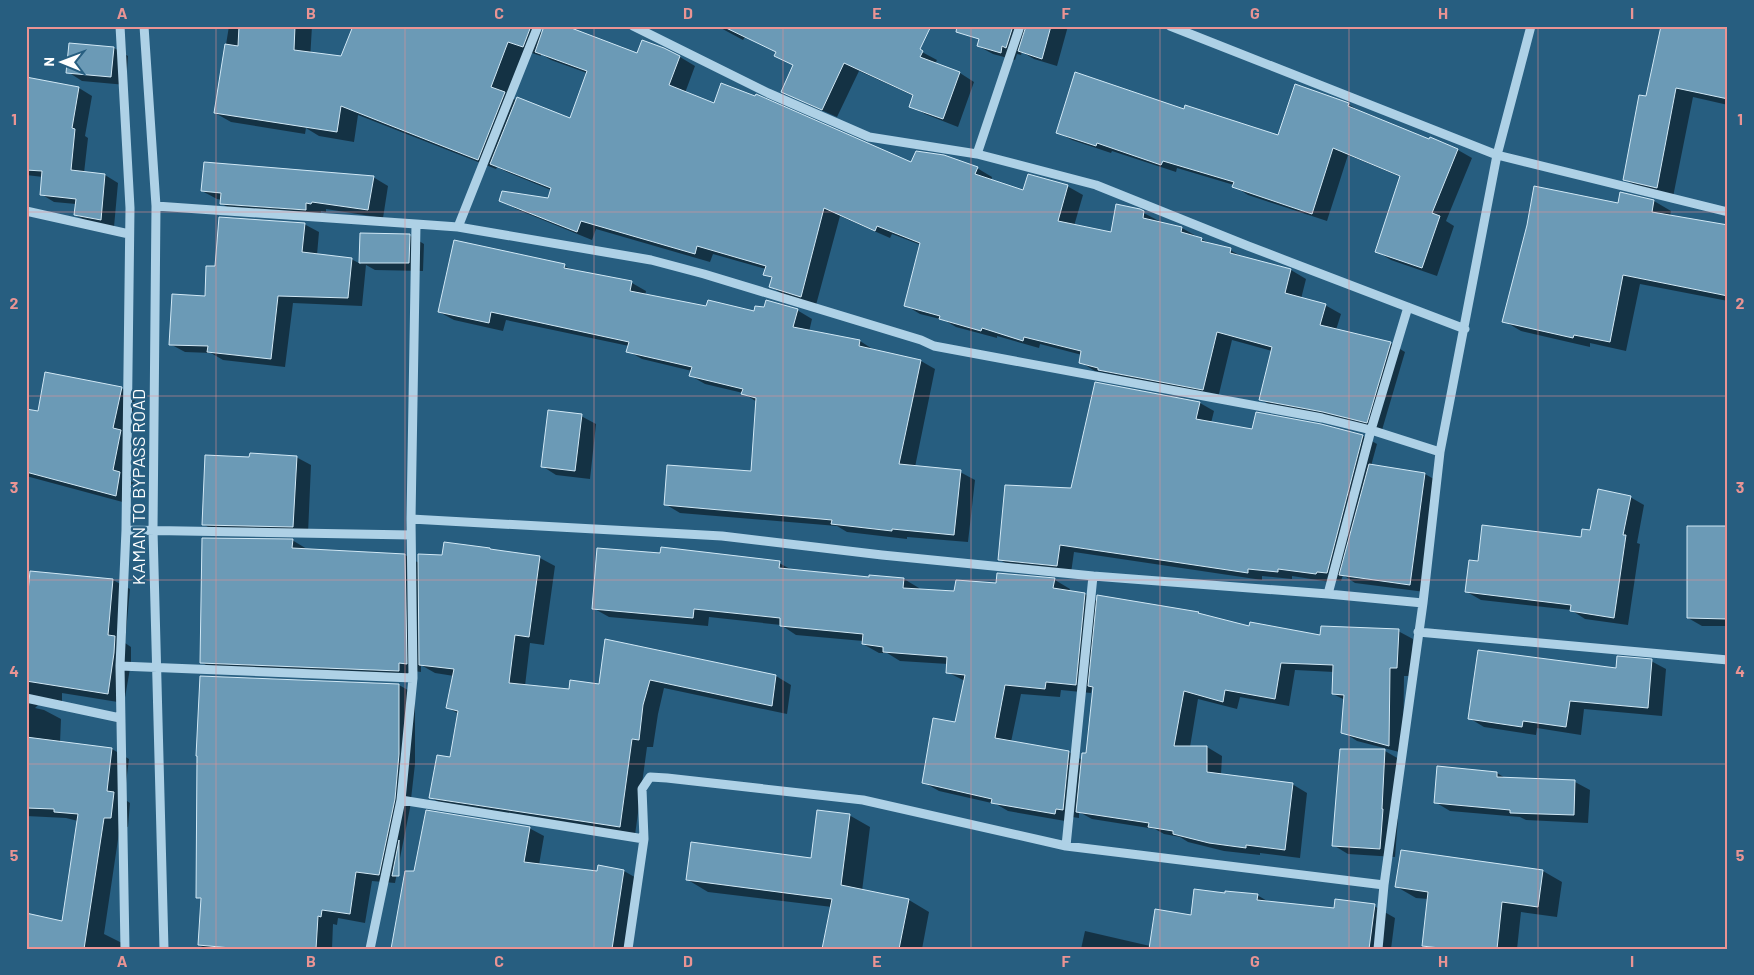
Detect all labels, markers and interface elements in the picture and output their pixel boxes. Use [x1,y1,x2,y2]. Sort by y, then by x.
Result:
text: A [117,3,128,22]
text: B [306,3,316,22]
text: C [494,3,504,22]
text: D [683,3,693,22]
text: E [872,3,882,22]
text: F [1062,3,1071,22]
text: G [1250,3,1260,22]
text: H [1438,3,1448,22]
text: I [1630,3,1634,22]
north arrow [38,38,88,88]
text: N [40,57,57,67]
text: 1 [11,109,17,128]
text: 1 [1737,109,1743,128]
text: 2 [10,293,19,312]
text: 2 [1736,293,1745,312]
street label: KAMAN TO BYPASS ROAD [127,389,149,585]
text: 3 [10,477,18,496]
text: 3 [1736,477,1744,496]
text: 4 [9,661,19,680]
text: 4 [1735,661,1745,680]
text: 5 [10,845,19,864]
text: 5 [1736,845,1745,864]
text: A [117,951,128,970]
text: B [306,951,316,970]
text: C [494,951,504,970]
text: D [683,951,693,970]
text: E [872,951,882,970]
text: F [1062,951,1071,970]
text: G [1250,951,1260,970]
text: H [1438,951,1448,970]
text: I [1630,951,1634,970]

